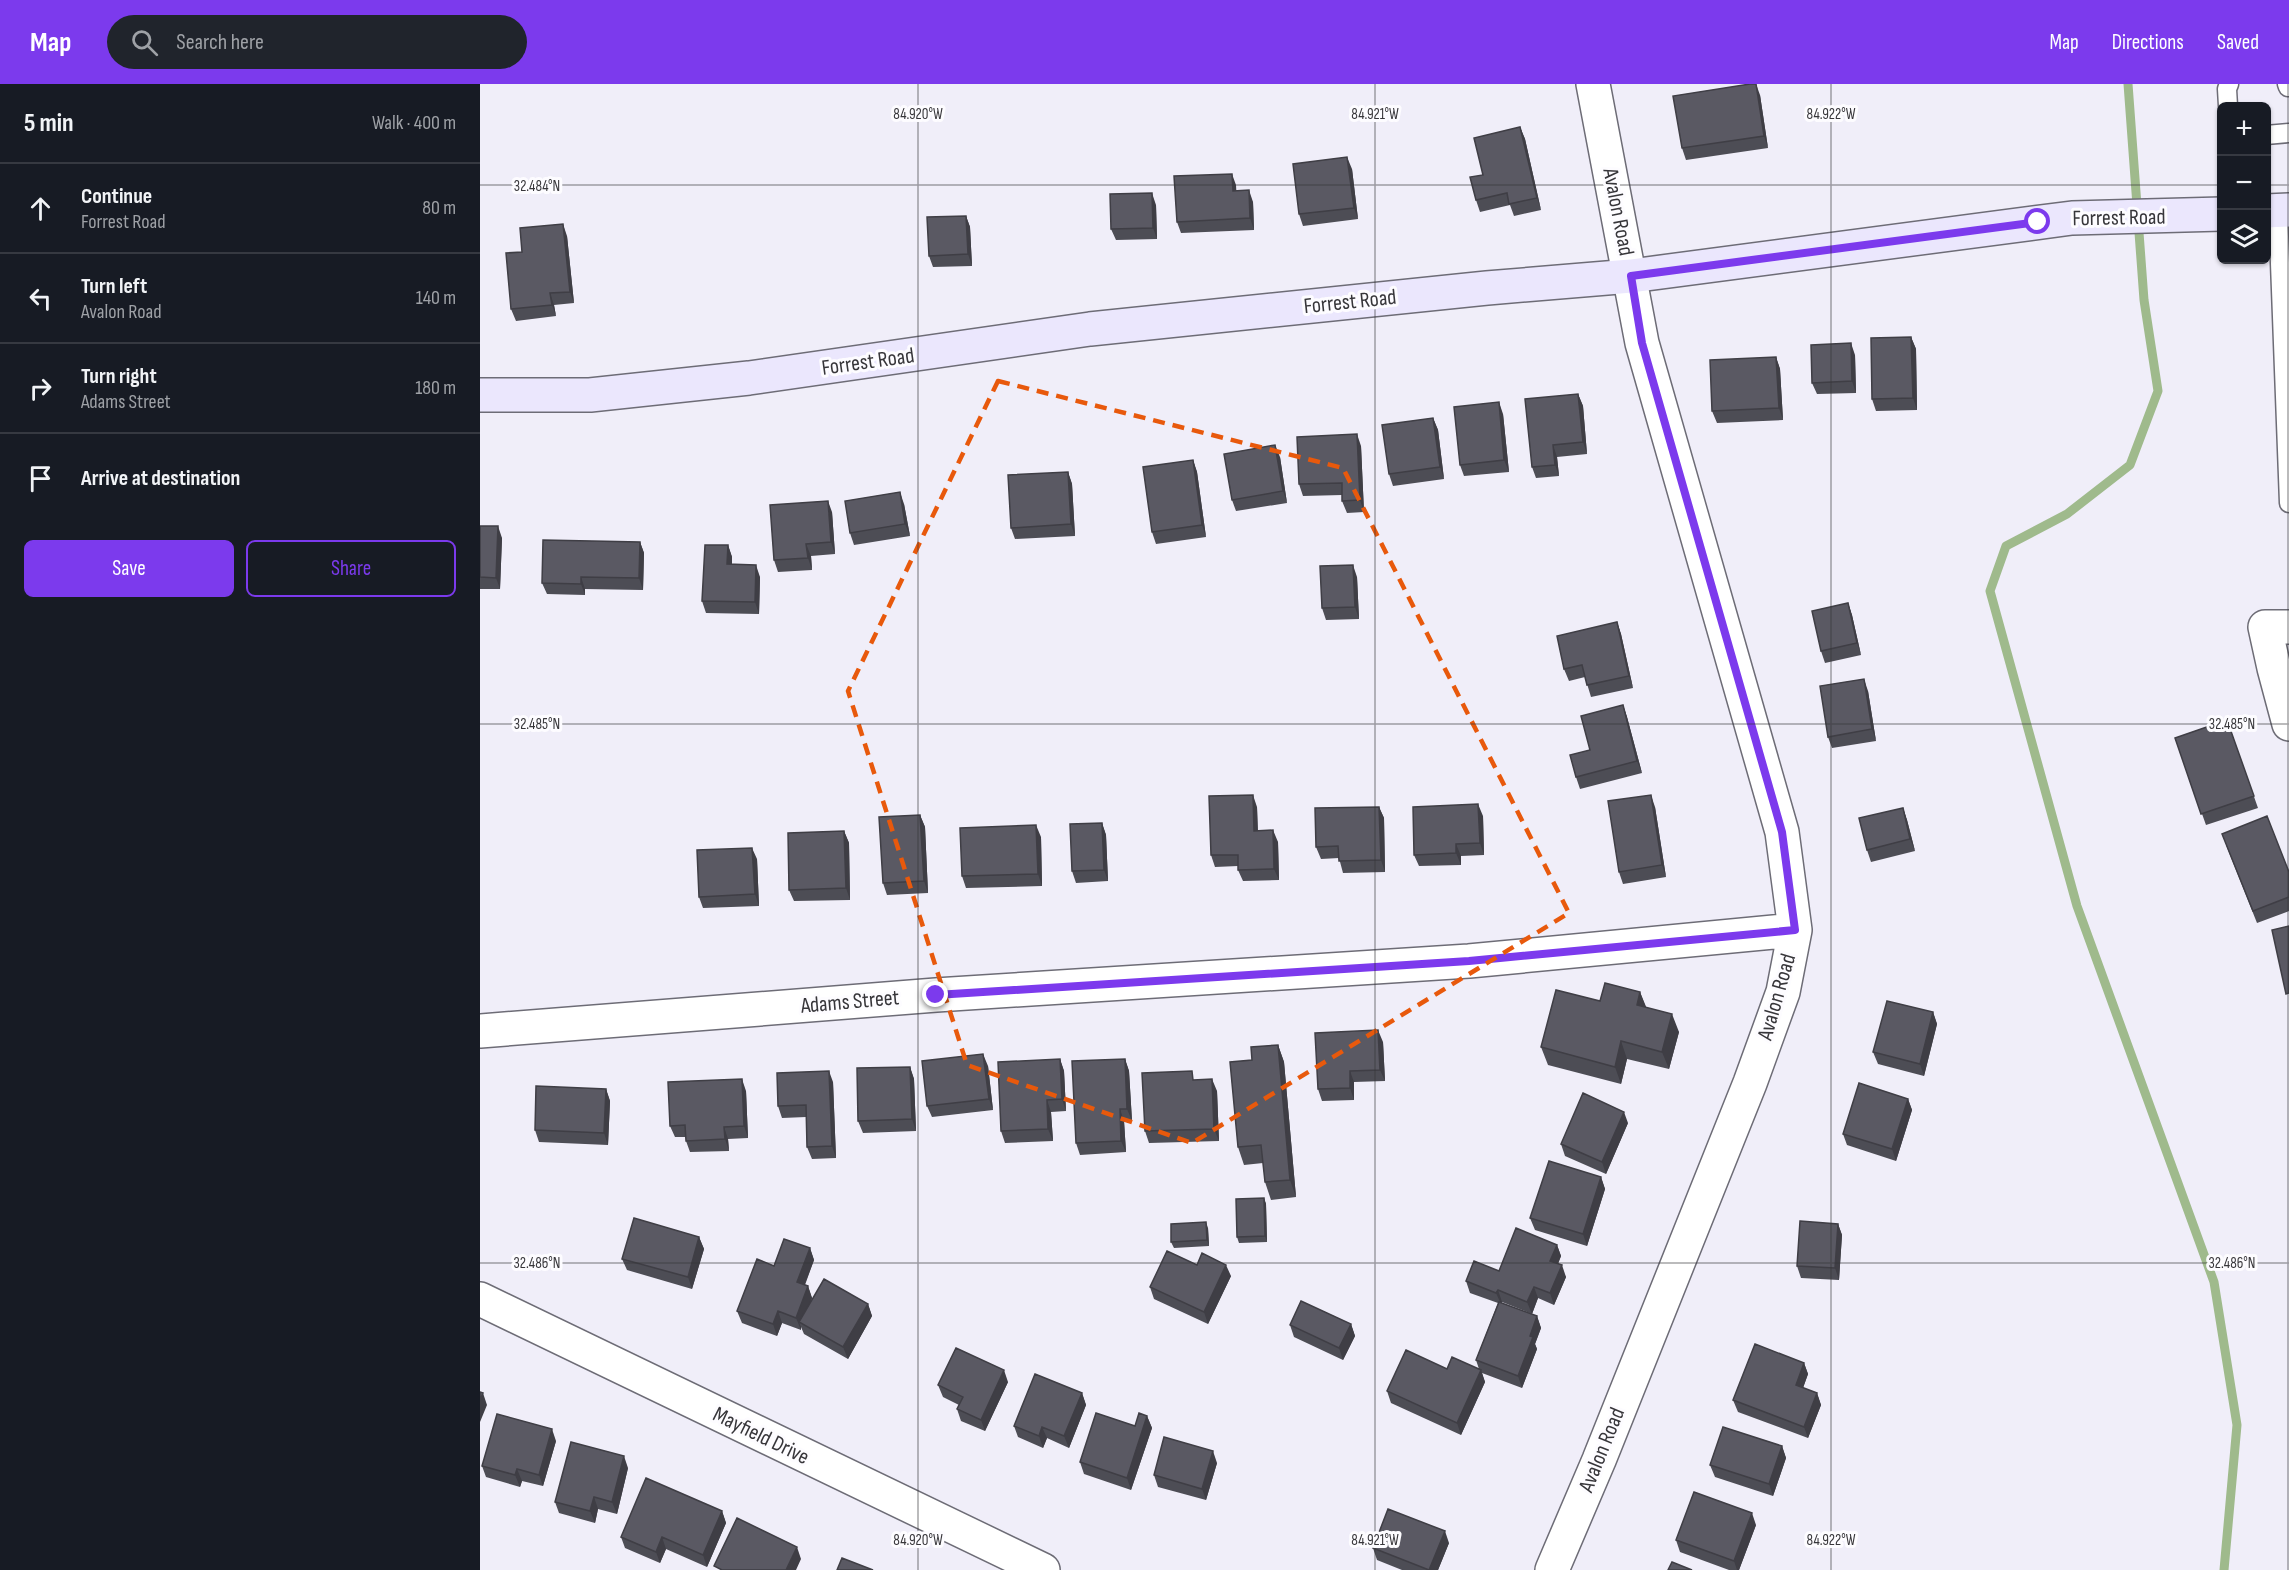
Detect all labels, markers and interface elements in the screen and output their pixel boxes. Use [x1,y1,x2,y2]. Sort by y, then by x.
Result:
search box [107,15,527,69]
text: Map [30,26,71,59]
icon: search [128,26,161,59]
text: Search here [176,29,264,56]
text: Map [2049,30,2079,55]
text: Directions [2112,30,2184,55]
text: Saved [2217,30,2259,55]
map controls [2217,102,2271,264]
button: + [2217,102,2271,156]
text: 84.920°W [893,105,943,124]
text: 84.921°W [1351,105,1399,124]
text: 84.922°W [1807,105,1856,124]
text: 5 min [24,108,74,139]
text: Walk · 400 m [372,111,456,135]
button: − [2217,156,2271,210]
street label: Avalon Road [1596,165,1640,258]
text: 32.484°N [514,177,560,196]
text: Continue [81,183,152,210]
icon: ahead [24,192,57,225]
text: 80 m [422,196,456,220]
street label: Forrest Road [2072,204,2166,232]
route start [2024,208,2050,234]
text: Forrest Road [81,210,166,234]
button: layers [2217,210,2271,264]
text: Turn left [81,273,147,300]
icon: left [24,282,57,315]
street label: Forrest Road [1302,284,1398,320]
text: 140 m [416,286,456,310]
text: Avalon Road [81,300,162,324]
street label: Forrest Road [820,342,916,382]
text: Turn right [81,363,157,390]
icon: right [24,372,57,405]
text: 180 m [415,376,456,400]
text: Adams Street [81,390,171,414]
icon: arrive [24,462,57,495]
text: Arrive at destination [81,465,240,492]
button: Save [24,540,234,597]
button: Share [246,540,456,597]
text: 32.485°N [514,715,560,734]
text: 32.485°N [2209,715,2255,734]
street label: Avalon Road [1752,951,1802,1044]
route end [922,981,948,1007]
street label: Adams Street [799,984,901,1020]
text: 32.486°N [514,1254,560,1273]
text: 32.486°N [2209,1254,2255,1273]
street label: Mayfield Drive [708,1401,814,1471]
street label: Avalon Road [1573,1404,1631,1497]
text: 84.920°W [893,1531,943,1550]
text: 84.921°W [1351,1531,1399,1550]
text: 84.922°W [1807,1531,1856,1550]

